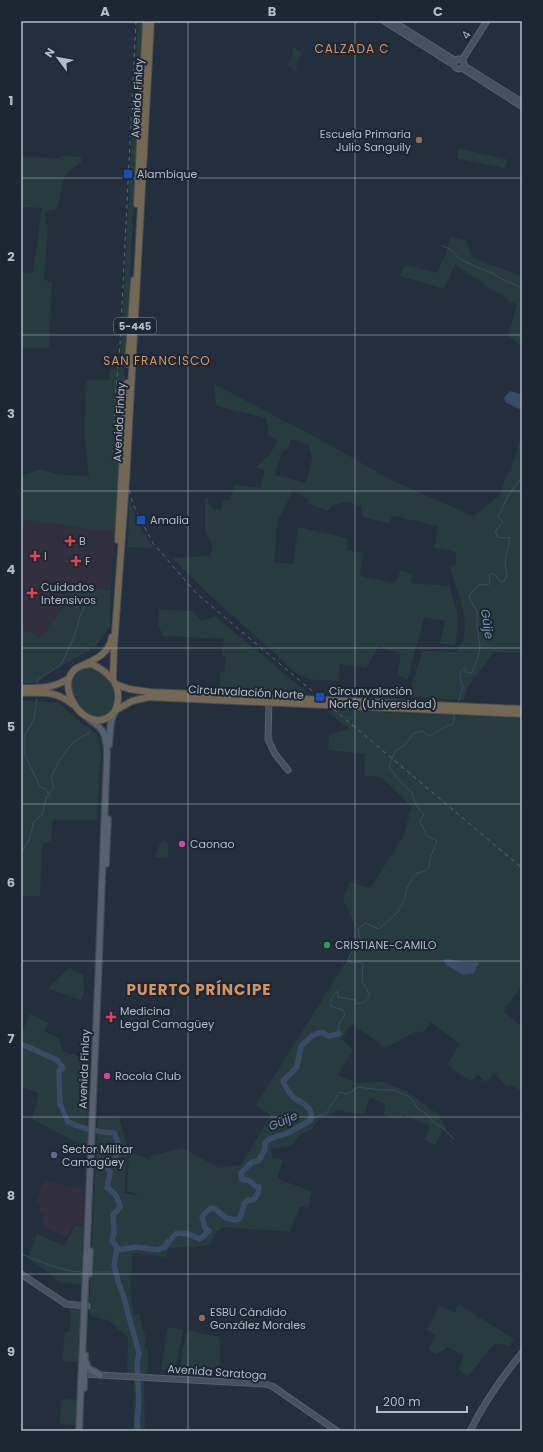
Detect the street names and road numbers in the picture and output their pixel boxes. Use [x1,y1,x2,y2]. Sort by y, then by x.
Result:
street label: 4 [457,28,475,42]
street label: Avenida Finlay [127,57,147,138]
road number: 5-445 [114,318,156,334]
street label: Avenida Finlay [109,381,129,462]
street label: Circunvalación Norte [188,681,304,703]
street label: Avenida Finlay [75,1028,93,1109]
street label: Avenida Saratoga [167,1361,267,1383]

